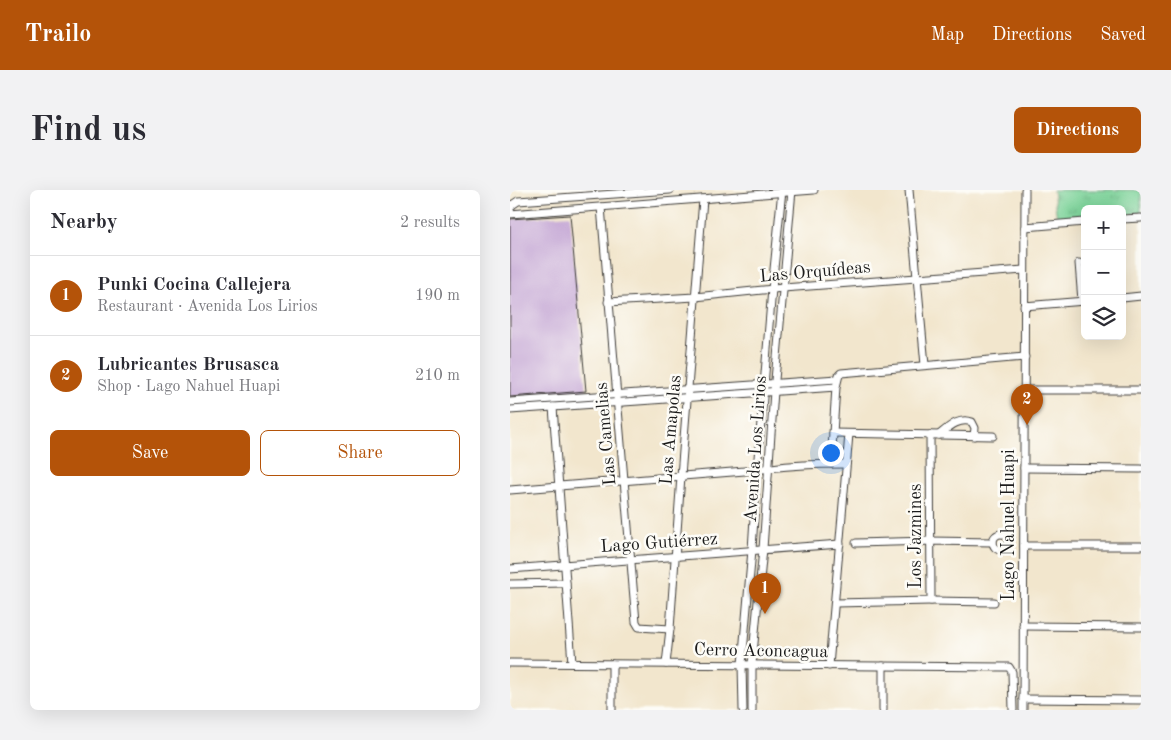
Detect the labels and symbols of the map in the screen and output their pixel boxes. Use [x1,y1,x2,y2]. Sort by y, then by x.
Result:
street label: Las Orquídeas [759,258,872,286]
street label: Las Amapolas [657,374,685,486]
street label: Avenida Los Lirios [742,375,770,523]
street label: Las Camelias [592,381,619,486]
pin: 2 [1011,384,1043,425]
your location [818,440,844,466]
street label: Lago Nahuel Huapi [1000,449,1018,601]
street label: Los Jazmines [907,483,925,589]
street label: Lago Gutiérrez [600,530,718,556]
pin: 1 [749,573,781,614]
street label: Cerro Aconcagua [694,641,828,661]

